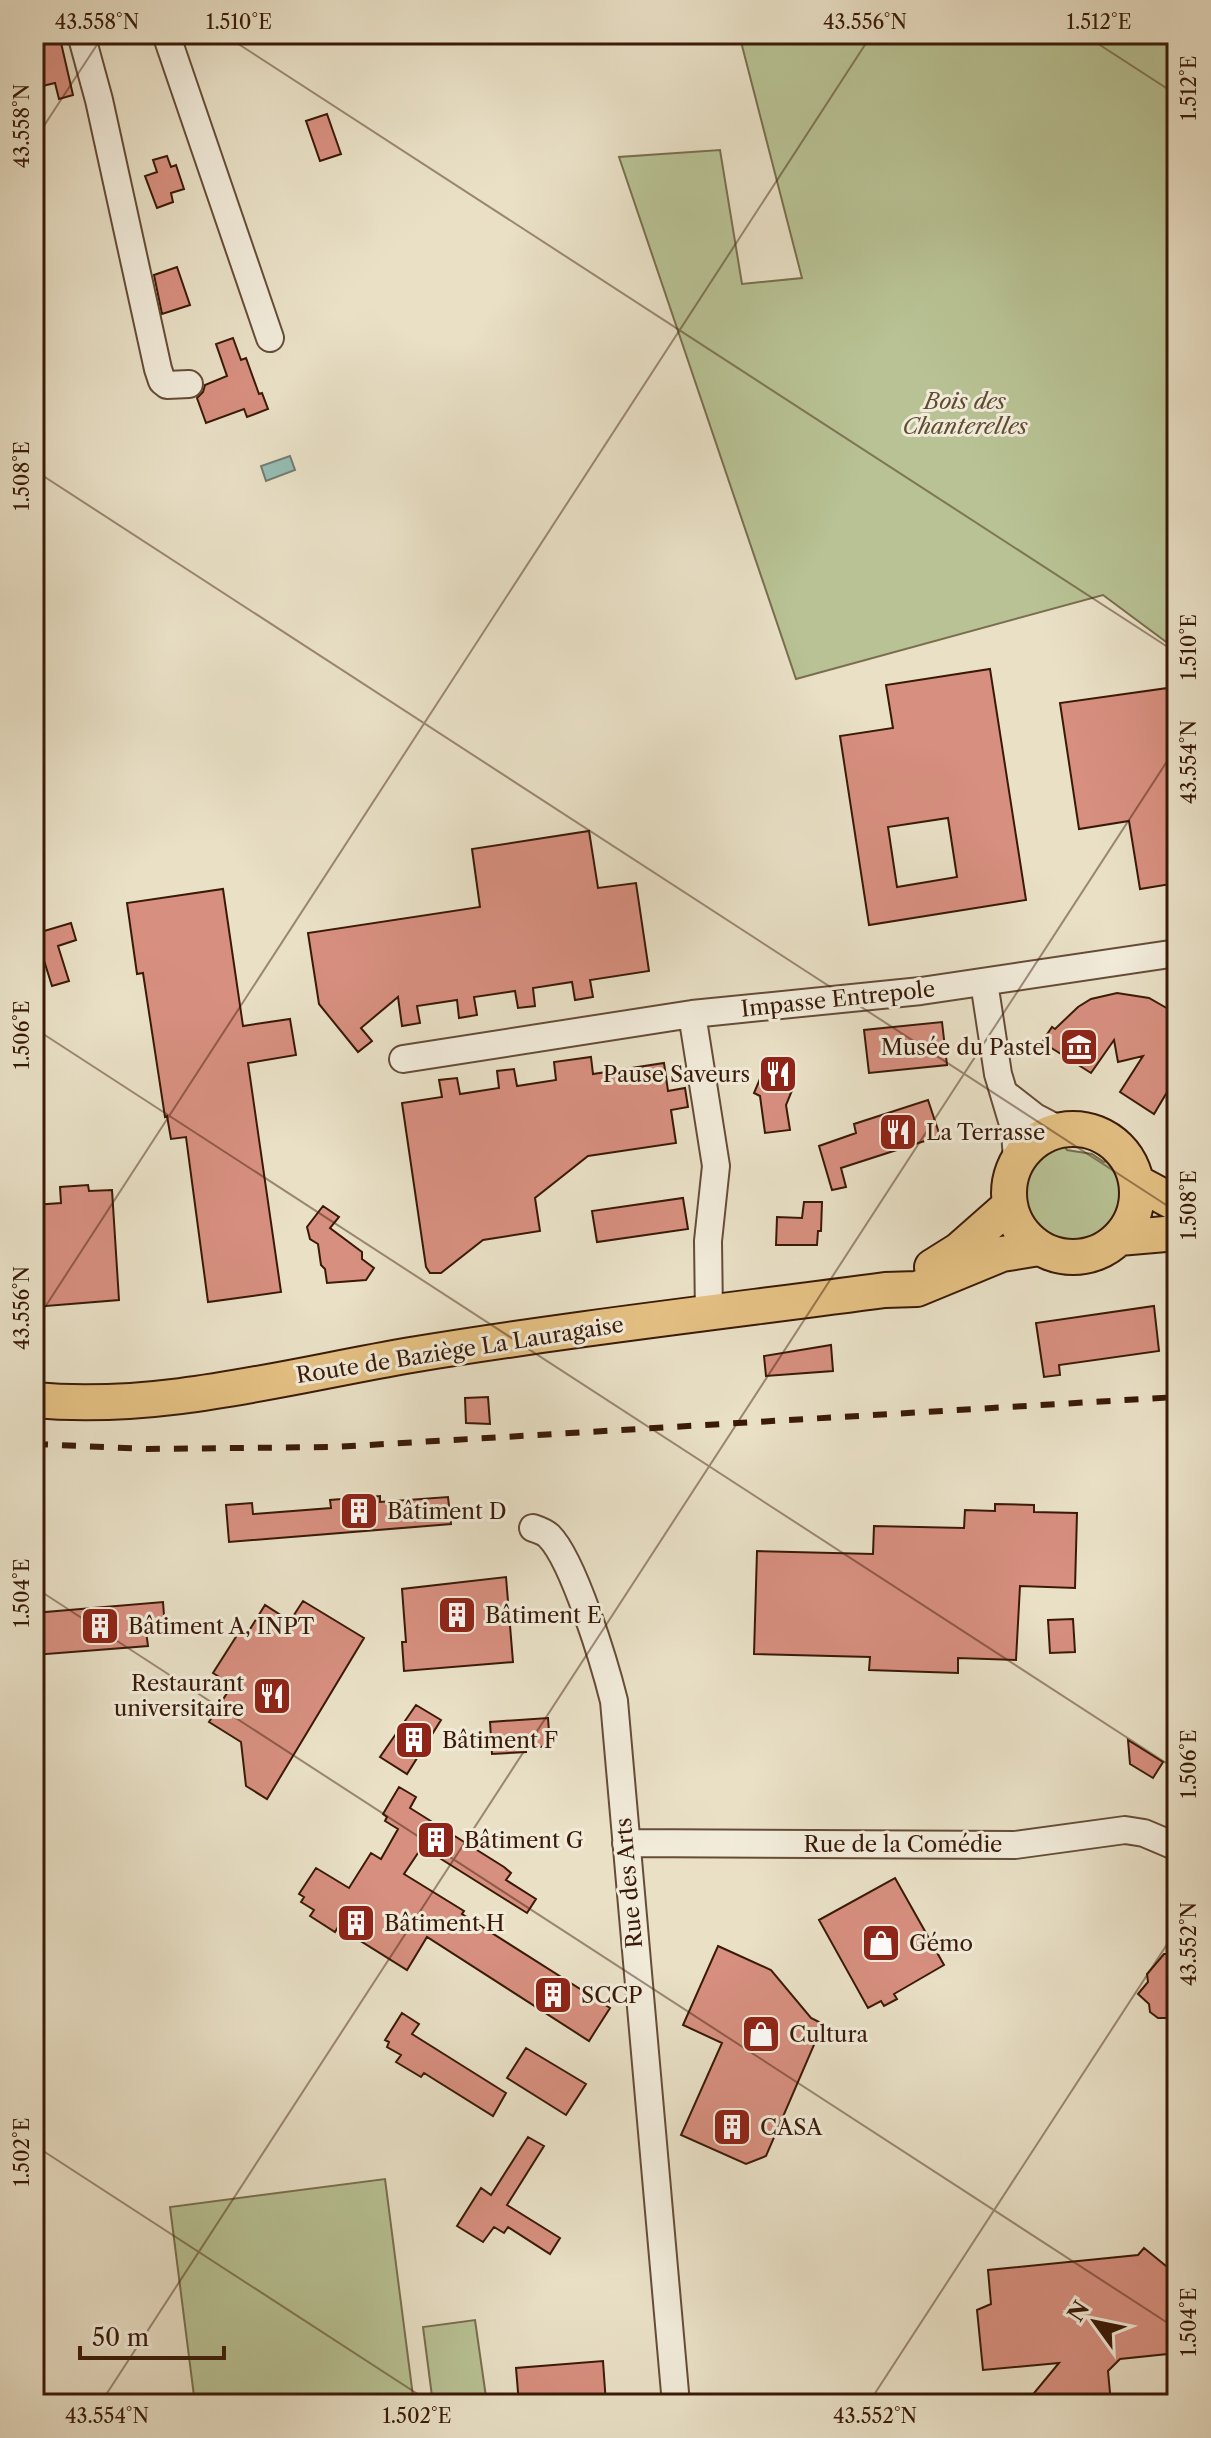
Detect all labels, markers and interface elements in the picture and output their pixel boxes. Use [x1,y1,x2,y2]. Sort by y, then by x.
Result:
text: 43.558°N [55,10,139,34]
text: 1.510°E [206,10,272,34]
text: 43.556°N [823,10,907,34]
text: 1.512°E [1067,10,1131,34]
text: 1.512°E [1177,56,1201,120]
text: 43.558°N [10,84,34,168]
park label: Bois des Chanterelles [902,388,1028,440]
text: 1.508°E [10,441,34,511]
text: 1.510°E [1177,614,1201,680]
text: 43.554°N [1177,720,1201,804]
street label: Impasse Entrepole [740,975,936,1023]
text: 1.506°E [10,1001,34,1069]
museum icon: Musée du Pastel [1058,1026,1100,1068]
place label: Musée du Pastel [881,1034,1051,1061]
restaurant icon: Pause Saveurs [757,1053,799,1095]
place label: Pause Saveurs [603,1061,750,1088]
restaurant icon: La Terrasse [877,1111,919,1153]
place label: La Terrasse [926,1119,1045,1146]
text: 1.508°E [1177,1170,1201,1240]
text: 43.556°N [10,1266,34,1350]
street label: Route de Baziège La Lauragaise [294,1311,626,1389]
building icon: Bâtiment D [338,1490,380,1532]
place label: Bâtiment D [387,1498,507,1525]
text: 1.504°E [10,1558,34,1628]
building icon: Bâtiment E [436,1594,478,1636]
place label: Bâtiment E [485,1602,602,1629]
building icon: Bâtiment A, INPT [79,1605,121,1647]
place label: Bâtiment A, INPT [128,1613,315,1640]
place label: Restaurant universitaire [114,1670,244,1722]
restaurant icon: Restaurant universitaire [251,1675,293,1717]
building icon: Bâtiment F [393,1719,435,1761]
place label: Bâtiment F [442,1727,558,1754]
text: 1.506°E [1177,1730,1201,1798]
street label: Rue des Arts [610,1817,648,1949]
building icon: Bâtiment G [415,1819,457,1861]
place label: Bâtiment G [464,1827,584,1854]
street label: Rue de la Comédie [804,1831,1002,1858]
building icon: Bâtiment H [335,1902,377,1944]
text: 43.552°N [1177,1902,1201,1986]
place label: Bâtiment H [384,1910,505,1937]
shop icon: Gémo [860,1922,902,1964]
place label: Gémo [909,1930,973,1957]
building icon: SCCP [532,1974,574,2016]
place label: SCCP [581,1982,643,2009]
shop icon: Cultura [740,2013,782,2055]
place label: Cultura [789,2021,869,2048]
building icon: CASA [711,2106,753,2148]
place label: CASA [760,2114,823,2141]
text: 1.502°E [10,2117,34,2187]
north arrow [1055,2282,1135,2362]
text: 1.504°E [1177,2287,1201,2357]
text: N [1062,2296,1095,2327]
scale bar [80,2310,224,2360]
text: 50 m [92,2323,149,2352]
text: 43.554°N [65,2404,149,2428]
text: 1.502°E [382,2404,452,2428]
text: 43.552°N [833,2404,917,2428]

